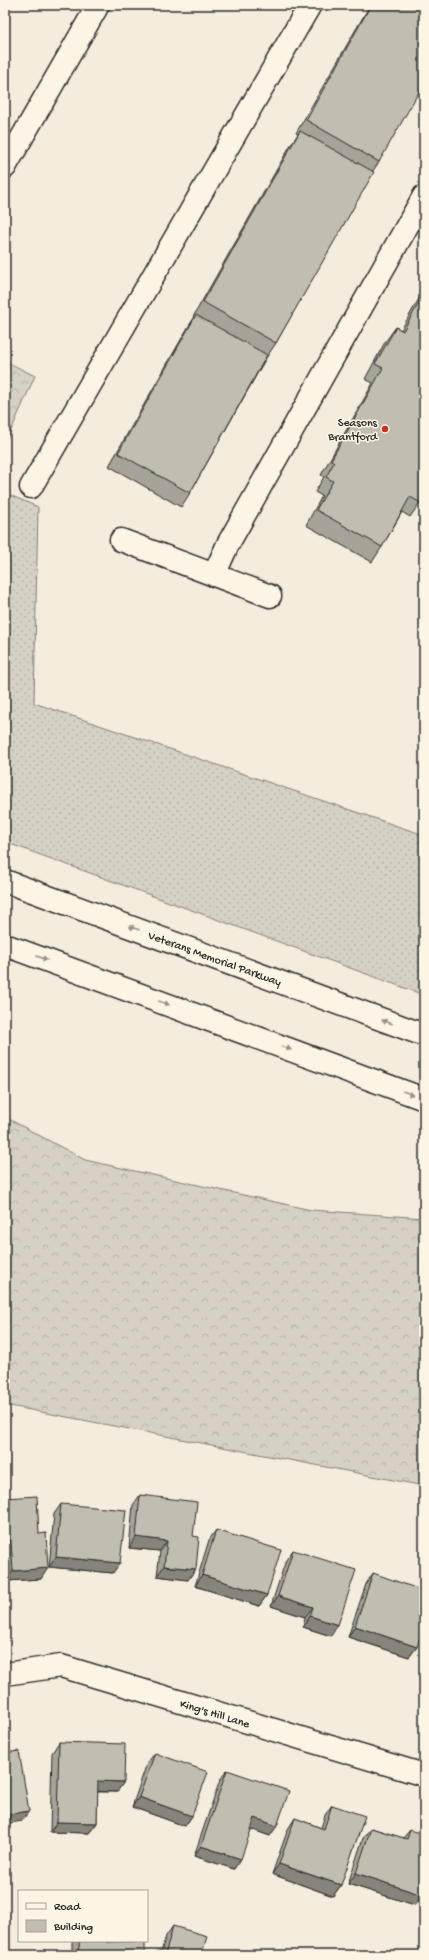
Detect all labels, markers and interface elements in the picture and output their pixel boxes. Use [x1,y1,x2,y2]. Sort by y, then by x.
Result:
place label: Seasons Brantford [327,417,378,445]
marker: Seasons Brantford [380,424,390,434]
one-way arrow [128,925,140,931]
street label: Veterans Memorial Parkway [145,929,283,991]
one-way arrow [36,956,48,962]
one-way arrow [158,1000,170,1006]
one-way arrow [381,1018,393,1024]
one-way arrow [280,1045,292,1051]
one-way arrow [402,1090,414,1096]
street label: King's Hill Lane [178,1698,252,1732]
legend [18,1890,148,1942]
text: Road [54,1901,81,1915]
text: Building [53,1921,93,1935]

